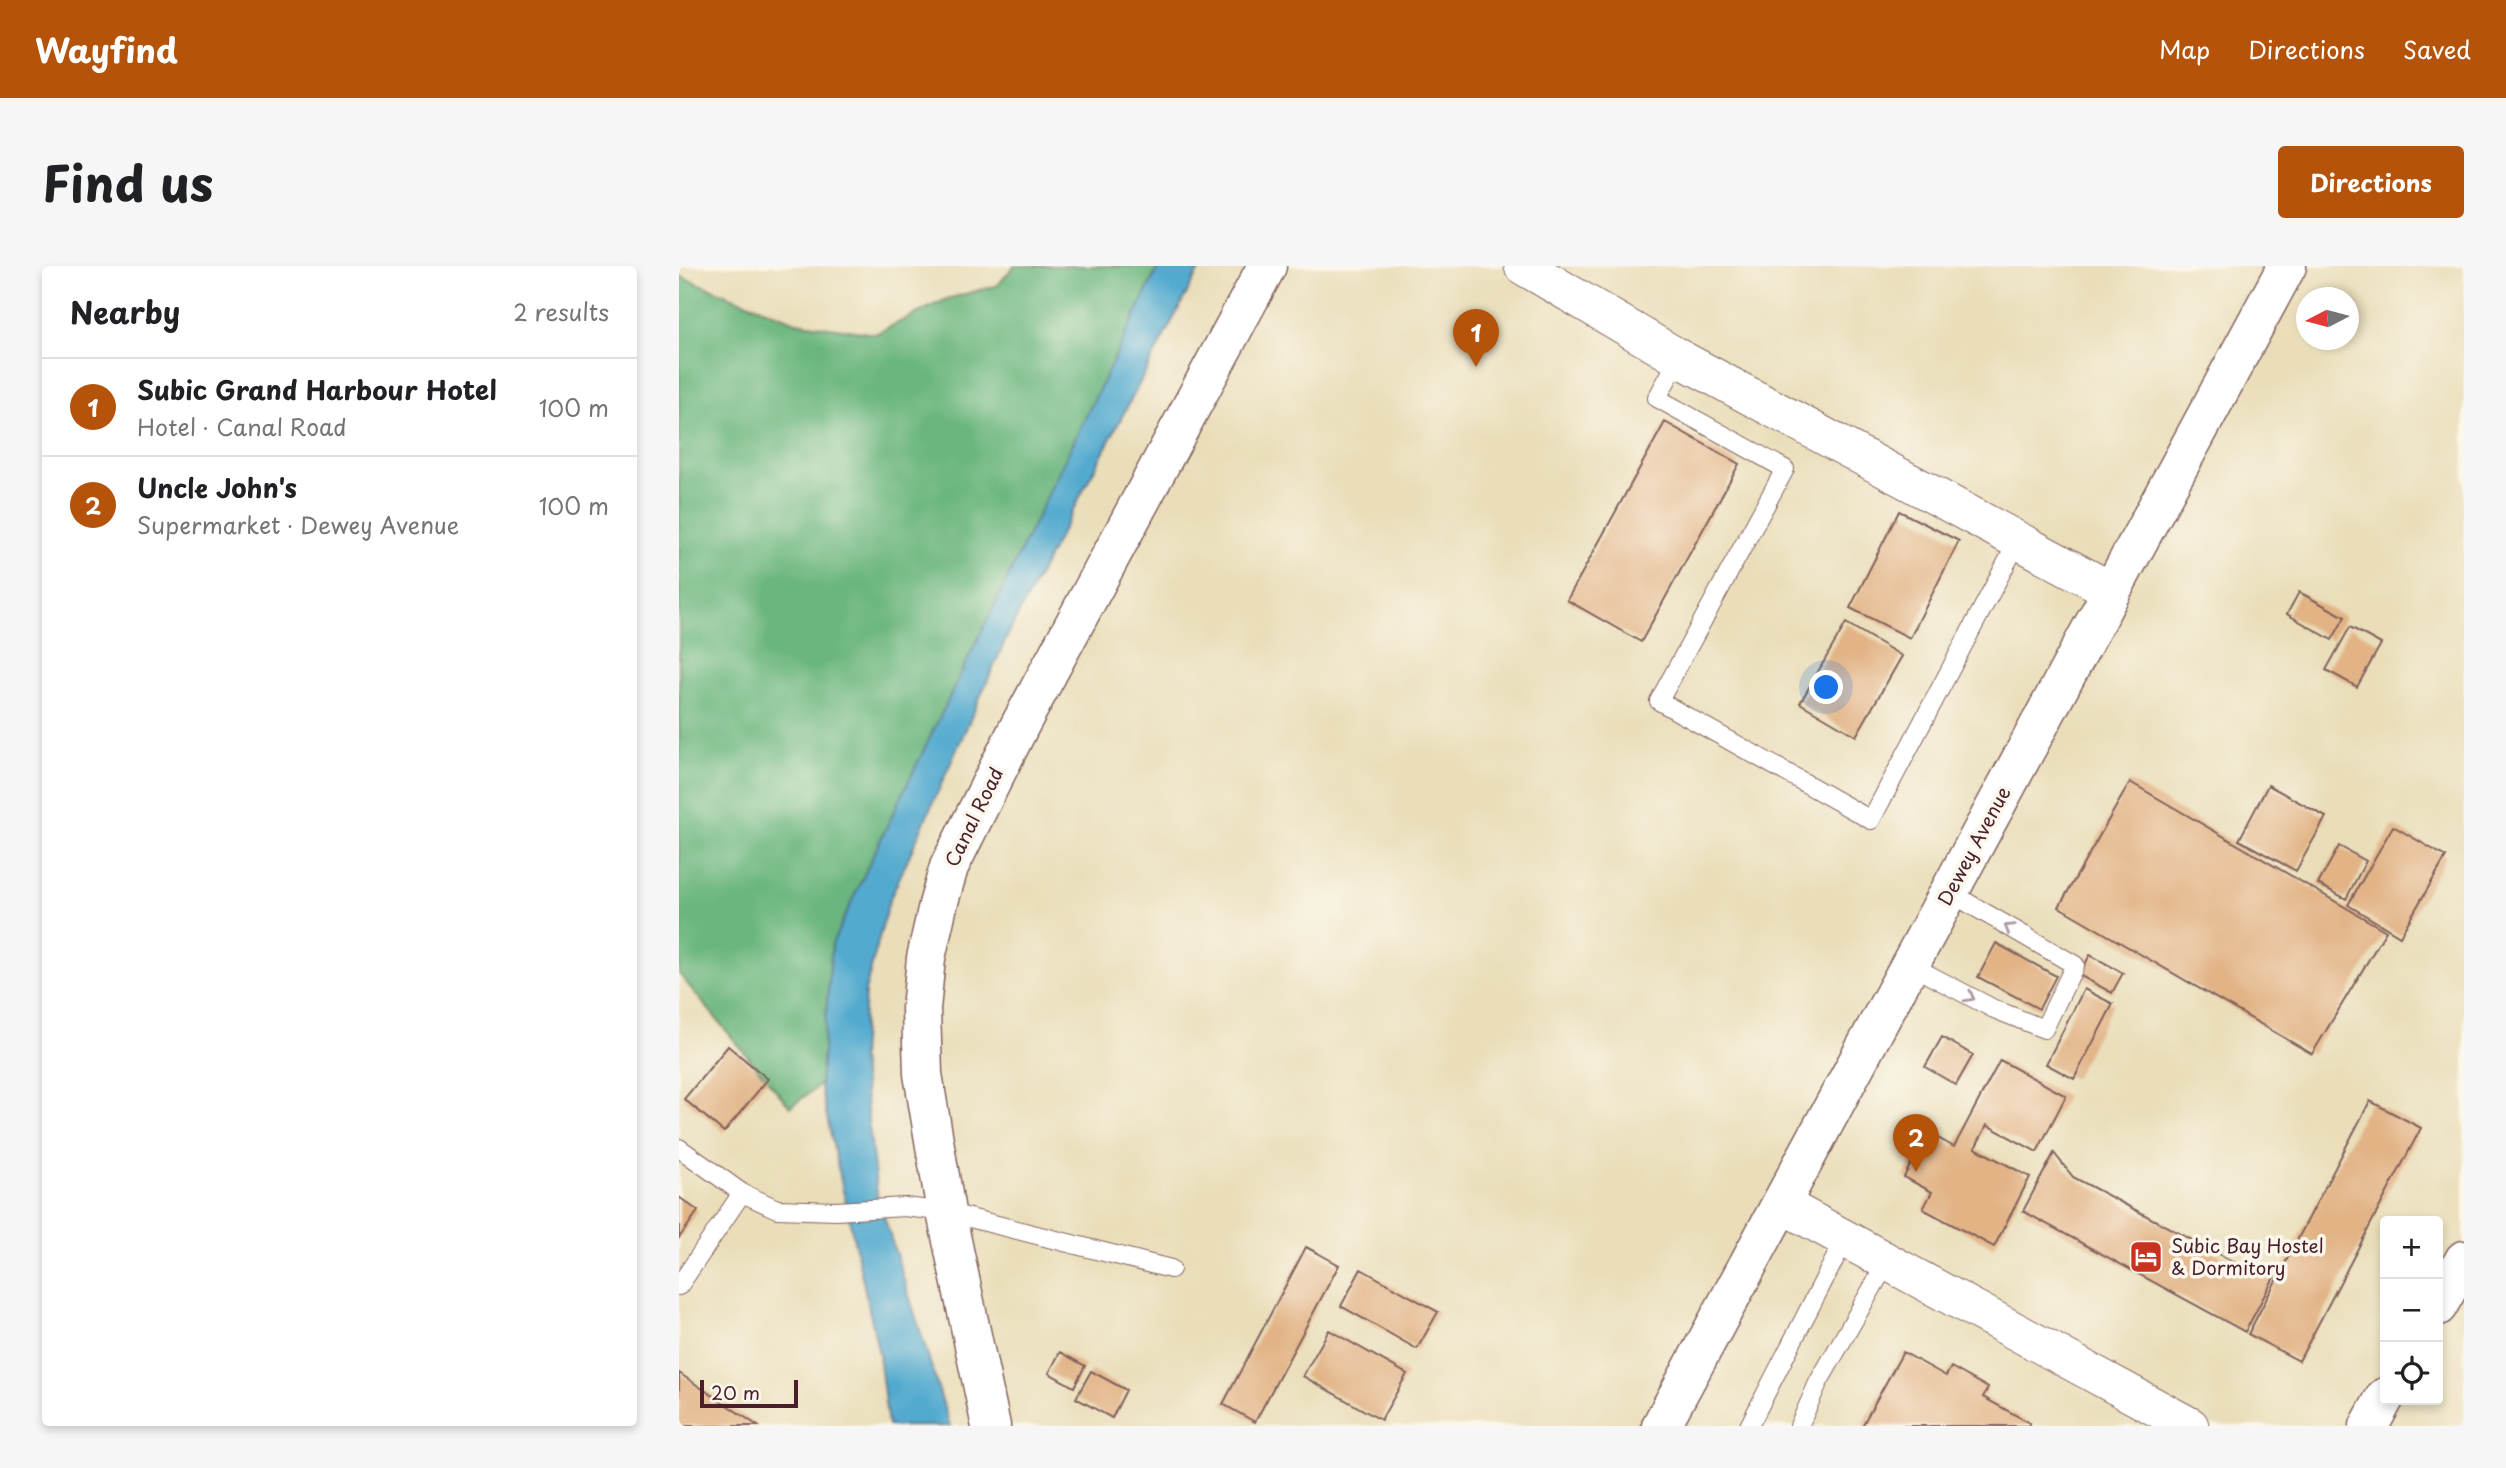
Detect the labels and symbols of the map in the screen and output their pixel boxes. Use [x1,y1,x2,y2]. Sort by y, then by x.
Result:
north arrow [2296,287,2359,350]
pin: 1 [1453,309,1499,367]
your location [1809,670,1843,704]
street label: Canal Road [937,762,1009,871]
street label: Dewey Avenue [1930,781,2016,910]
one-way arrow [2003,923,2016,936]
one-way arrow [1963,988,1976,1002]
pin: 2 [1893,1114,1939,1172]
place label: Subic Bay Hostel & Dormitory [2171,1231,2324,1281]
hotel icon: Subic Bay Hostel & Dormitory [2127,1238,2165,1276]
scale bar [700,1377,798,1409]

